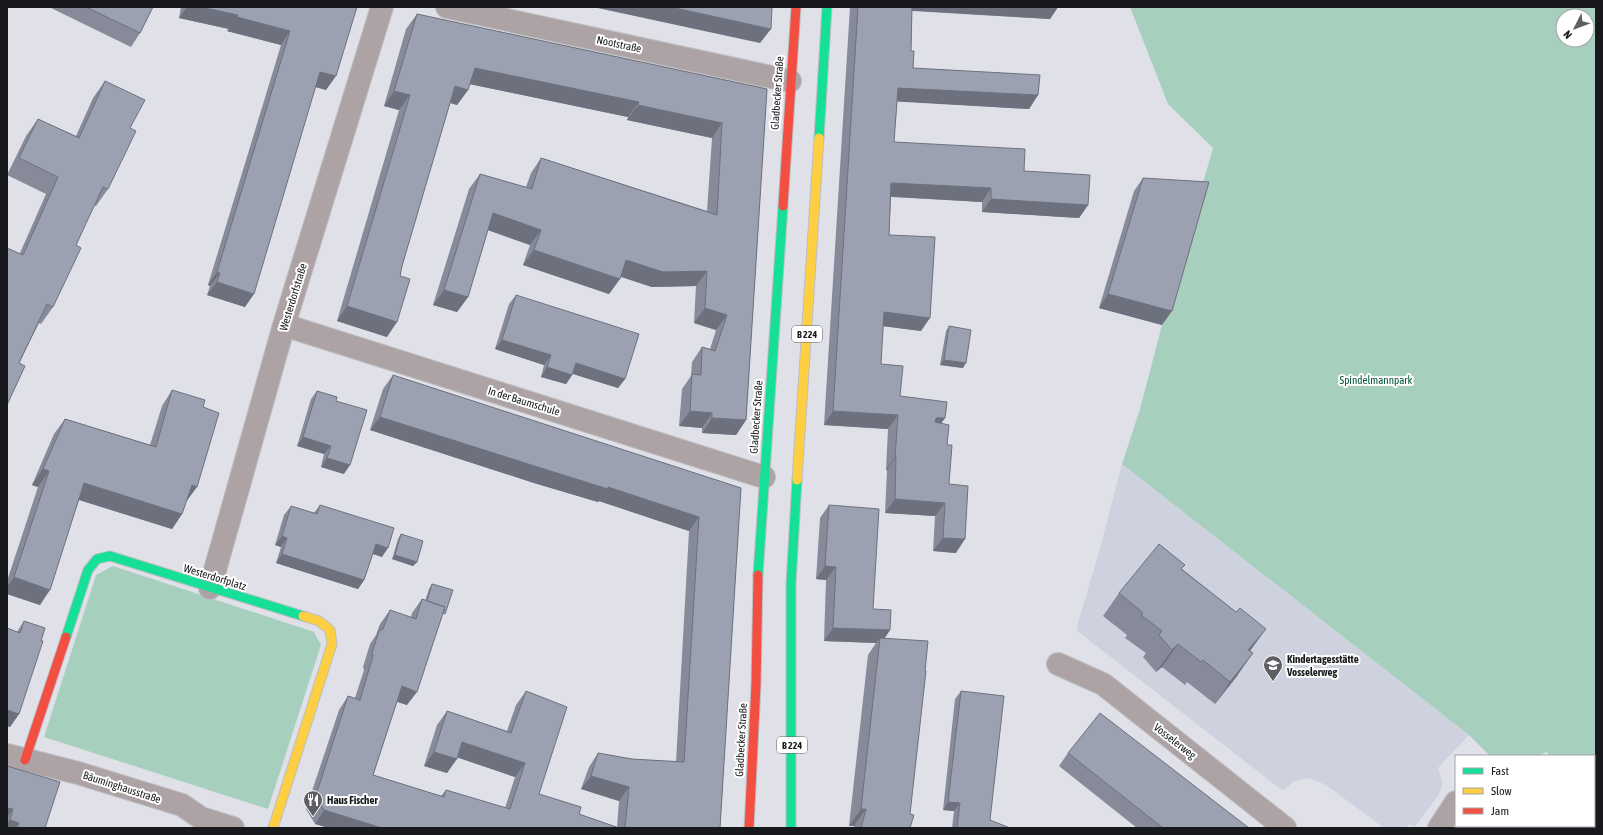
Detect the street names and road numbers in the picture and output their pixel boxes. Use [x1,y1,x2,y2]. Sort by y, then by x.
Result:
street label: Nootstraße [596,33,642,55]
street label: Gladbecker Straße [768,56,786,130]
street label: Westerdorfstraße [277,262,309,332]
road number: B 224 [792,326,822,342]
street label: Gladbecker Straße [747,380,765,454]
street label: In der Baumschule [487,384,561,418]
street label: Westerdorfplatz [182,562,248,592]
street label: Gladbecker Straße [733,703,749,777]
street label: Vosselerweg [1152,721,1199,761]
road number: B 224 [777,737,807,753]
street label: Bäuminghausstraße [82,769,162,805]

